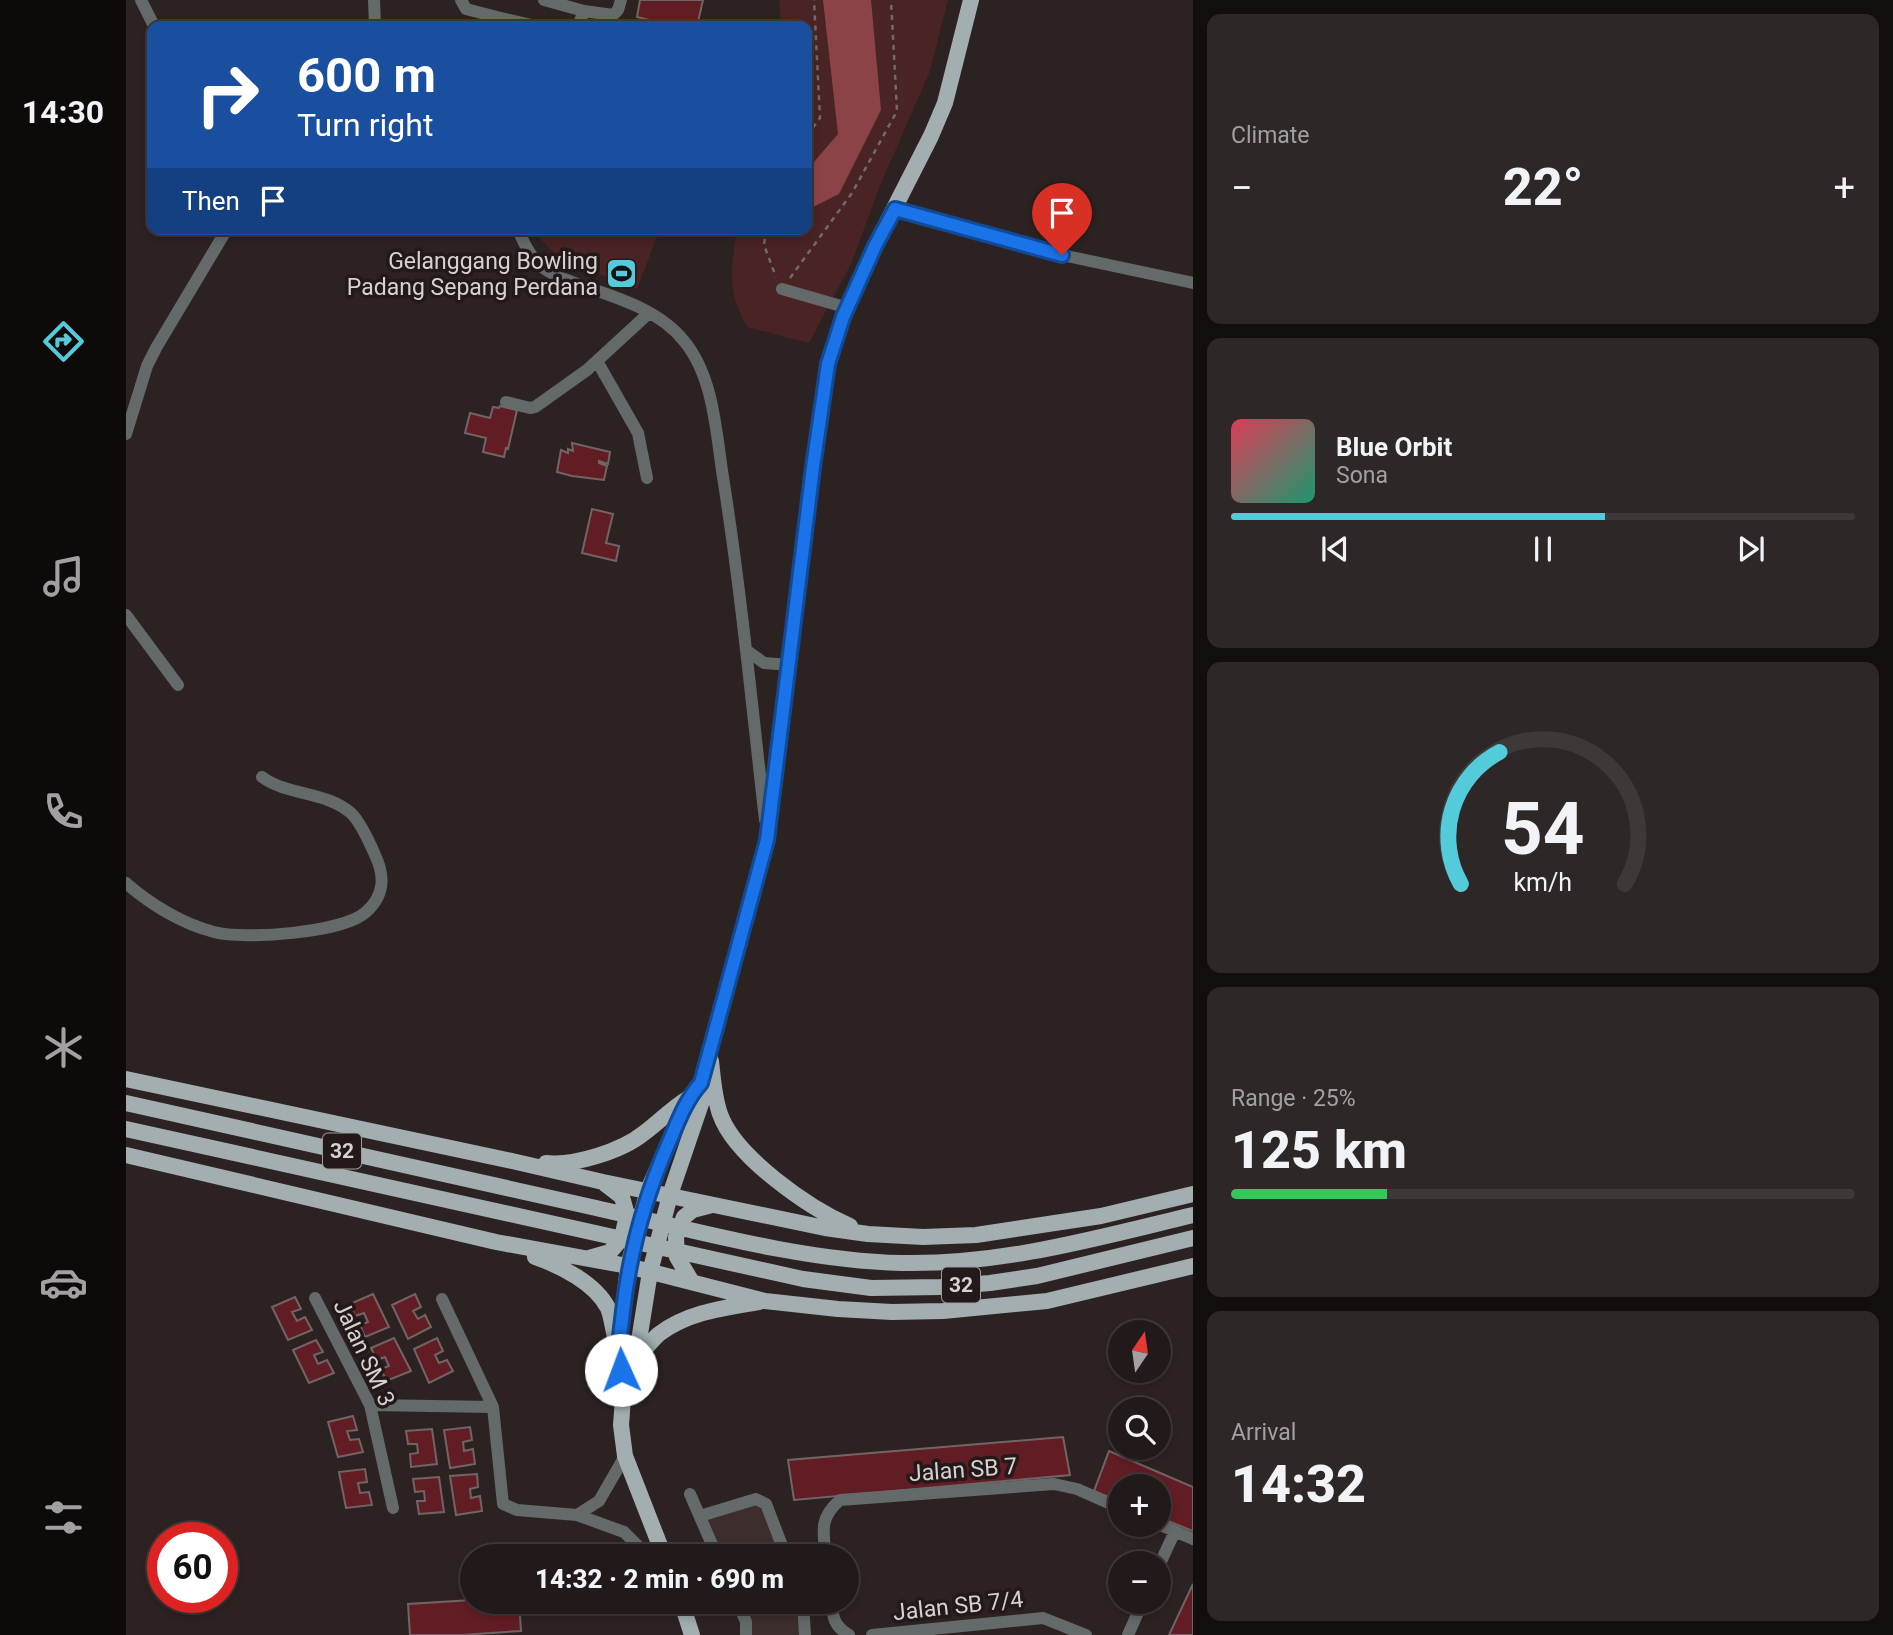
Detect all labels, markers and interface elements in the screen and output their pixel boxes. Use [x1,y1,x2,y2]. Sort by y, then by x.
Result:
text: 600 m [297,47,436,104]
icon: right [182,49,273,140]
text: 14:30 [22,93,104,131]
text: Turn right [297,106,433,144]
text: Climate [1231,122,1310,149]
text: 22° [1503,157,1583,218]
text: − [1231,166,1253,210]
text: + [1833,166,1855,210]
icon: arrive [254,182,292,220]
pin [1032,183,1092,255]
text: Then [182,186,240,216]
icon: arrive [1043,194,1081,232]
place label: Gelanggang Bowling Padang Sepang Perdana [347,248,598,301]
sports icon: Gelanggang Bowling Padang Sepang Perdana [604,257,638,291]
icon: directions [39,317,88,366]
text: Blue Orbit [1336,432,1452,462]
text: Sona [1336,462,1388,489]
icon: previous [1316,530,1354,568]
icon: pause [1524,530,1562,568]
icon: next [1732,530,1770,568]
icon: music [39,552,88,601]
text: 54 [1501,786,1585,872]
icon: phone [39,787,88,836]
text: km/h [1514,867,1572,896]
icon: climate [39,1023,88,1072]
text: Range · 25% [1231,1085,1356,1112]
text: 125 km [1231,1120,1407,1181]
road number: 32 [323,1134,361,1168]
icon: car [39,1258,88,1307]
road number: 32 [942,1268,980,1302]
street label: Jalan SM 3 [328,1296,400,1410]
north arrow [1108,1320,1171,1382]
map controls [1108,1320,1171,1614]
position arrow [584,1333,658,1407]
button: search [1108,1397,1171,1460]
text: Arrival [1231,1419,1296,1446]
street label: Jalan SB 7 [908,1453,1018,1487]
text: 14:32 [1231,1454,1366,1515]
button: + [1108,1474,1171,1537]
icon: filters [39,1493,88,1542]
speed limit sign: 60 [147,1522,238,1613]
button: − [1108,1551,1171,1614]
text: 14:32 · 2 min · 690 m [535,1564,784,1594]
street label: Jalan SB 7/4 [892,1586,1024,1626]

